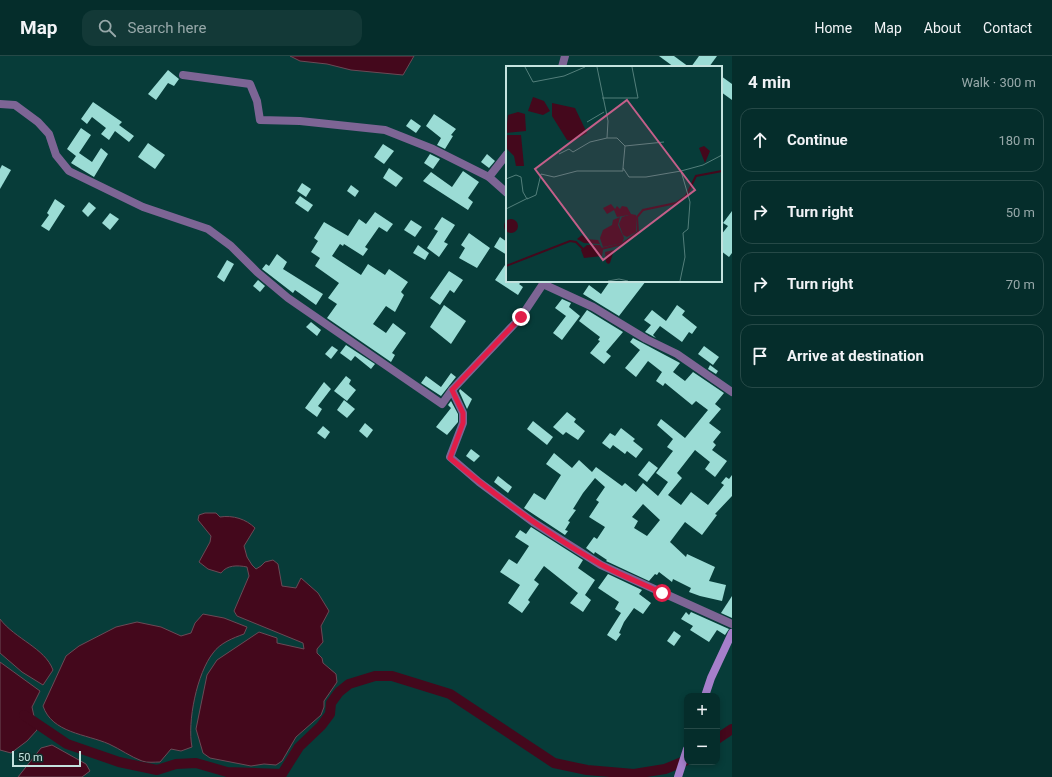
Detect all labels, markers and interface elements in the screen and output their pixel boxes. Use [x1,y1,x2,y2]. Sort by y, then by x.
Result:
search box [82,10,362,46]
text: Map [20,16,58,39]
icon: search [96,17,118,39]
text: Search here [128,19,206,37]
text: Home [814,20,852,36]
text: Map [874,20,902,36]
text: About [924,20,961,36]
text: Contact [983,20,1032,36]
inset map [506,66,722,282]
text: 4 min [748,72,791,92]
text: Walk · 300 m [961,75,1036,90]
icon: ahead [749,129,771,151]
text: Continue [787,131,848,149]
text: 180 m [998,133,1035,148]
icon: right [749,201,771,223]
text: Turn right [787,203,853,221]
text: 50 m [1006,205,1035,220]
icon: right [749,273,771,295]
text: Turn right [787,275,853,293]
text: 70 m [1006,277,1035,292]
route end [512,308,530,326]
icon: arrive [749,345,771,367]
text: Arrive at destination [787,347,924,365]
route start [653,584,671,602]
map controls [684,693,720,765]
button: + [684,693,720,729]
button: − [684,729,720,765]
scale bar [12,749,81,768]
text: 50 m [18,751,43,764]

